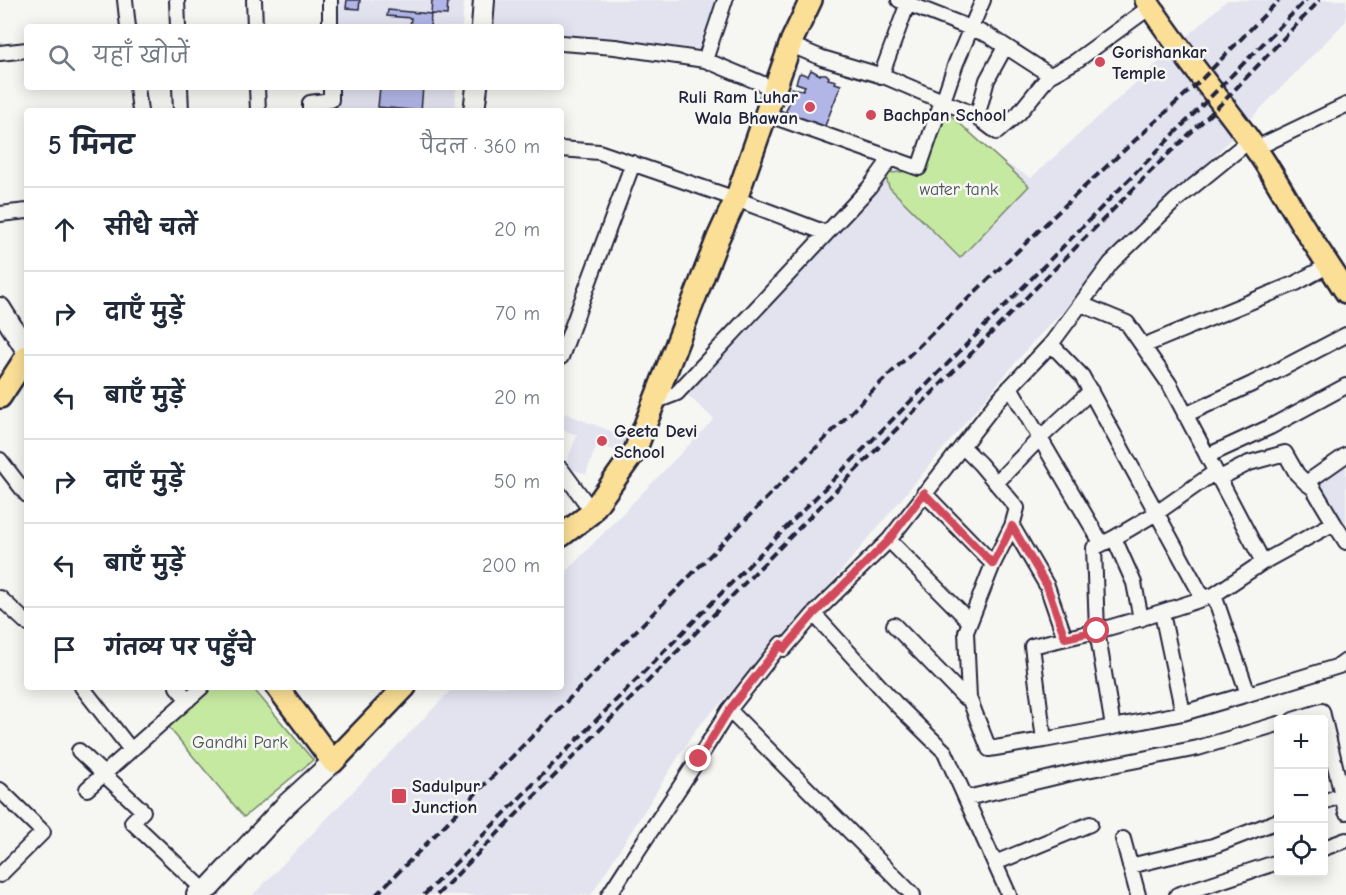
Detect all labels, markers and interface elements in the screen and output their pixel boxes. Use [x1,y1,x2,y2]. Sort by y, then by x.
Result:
search box [24,24,564,90]
icon: search [45,41,78,74]
place label: Gorishankar Temple [1112,42,1207,84]
text: यहाँ खोजें [93,43,189,69]
marker: Gorishankar Temple [1093,55,1107,69]
place label: Ruli Ram Luhar Wala Bhawan [678,87,799,129]
marker: Ruli Ram Luhar Wala Bhawan [803,100,817,114]
place label: Bachpan School [883,105,1006,126]
marker: Bachpan School [864,108,878,122]
text: 5 मिनट [48,131,134,161]
text: पैदल · 360 m [421,135,540,158]
park label: water tank [919,179,999,200]
icon: ahead [48,213,81,246]
text: सीधे चलें [105,215,197,241]
text: 20 m [494,218,540,241]
icon: right [48,297,81,330]
text: दाएँ मुड़ें [105,299,184,325]
text: 70 m [495,302,540,325]
icon: left [48,381,81,414]
text: बाएँ मुड़ें [105,383,184,409]
text: 20 m [494,386,540,409]
place label: Geeta Devi School [614,421,697,463]
marker: Geeta Devi School [595,434,609,448]
icon: right [48,465,81,498]
text: दाएँ मुड़ें [105,467,184,493]
text: 50 m [494,470,540,493]
icon: left [48,549,81,582]
text: बाएँ मुड़ें [105,551,184,577]
text: 200 m [482,554,540,577]
route start [1083,617,1109,643]
icon: arrive [48,633,81,666]
text: गंतव्य पर पहुँचे [105,635,254,661]
map controls [1274,715,1328,877]
button: + [1274,715,1328,769]
park label: Gandhi Park [192,732,288,753]
route end [685,745,711,771]
button: − [1274,769,1328,823]
place label: Sadulpur Junction [412,776,481,818]
marker: Sadulpur Junction [390,787,408,805]
button: locate [1274,823,1328,877]

